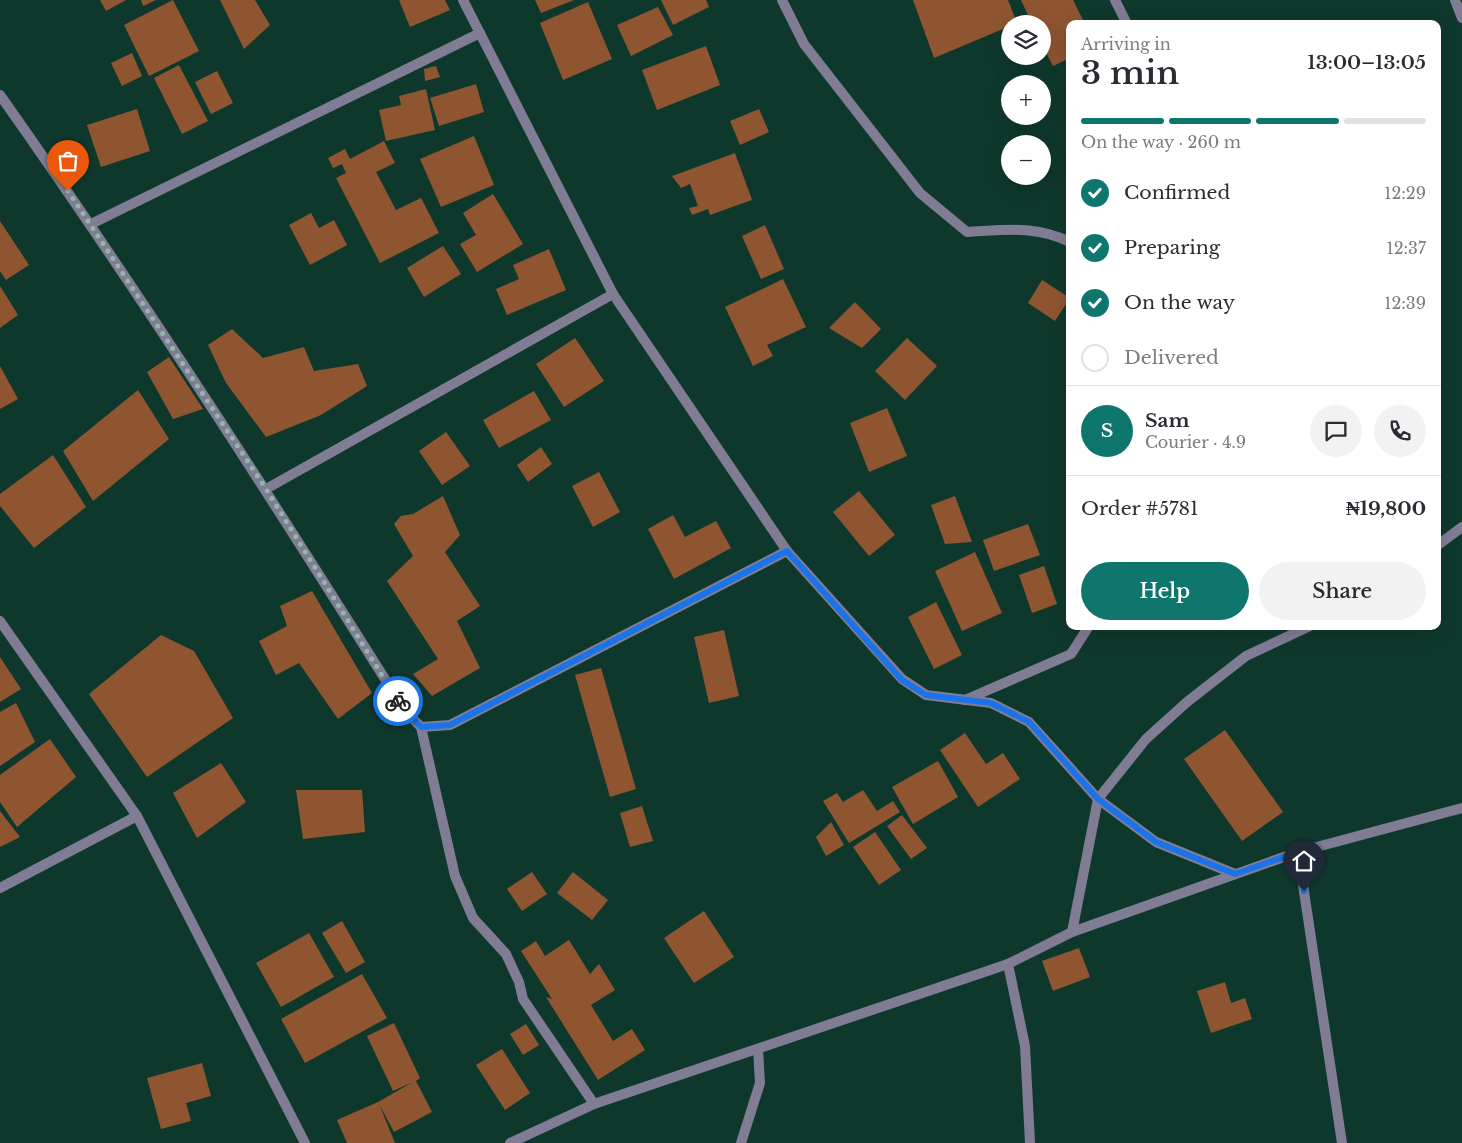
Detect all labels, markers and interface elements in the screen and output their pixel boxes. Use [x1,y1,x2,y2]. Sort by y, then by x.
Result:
map controls [1001,15,1051,185]
button: layers [1001,15,1051,65]
text: Arriving in [1081,34,1171,54]
text: 13:00–13:05 [1307,51,1426,74]
text: 3 min [1081,53,1179,93]
button: + [1001,75,1051,125]
text: On the way · 260 m [1081,132,1241,152]
button: − [1001,135,1051,185]
pin [47,140,89,191]
icon: bag [54,147,82,175]
icon: check [1081,179,1109,207]
text: Confirmed [1124,181,1230,204]
text: 12:29 [1384,183,1426,203]
icon: check [1081,234,1109,262]
text: Preparing [1124,236,1220,259]
text: 12:37 [1387,238,1426,258]
icon: check [1081,289,1109,317]
text: On the way [1124,291,1235,314]
text: 12:39 [1384,293,1426,313]
text: Delivered [1124,346,1219,369]
button: chat [1310,405,1362,457]
button: phone [1374,405,1426,457]
text: Sam [1145,409,1190,432]
text: S [1101,419,1113,442]
text: Courier · 4.9 [1145,432,1246,452]
text: Order #5781 [1081,497,1199,520]
text: ₦19,800 [1346,497,1426,520]
button: Help [1081,562,1249,620]
button: Share [1259,562,1426,620]
courier [373,676,423,726]
icon: bike [384,687,412,715]
pin [1283,840,1325,891]
icon: home [1290,847,1318,875]

